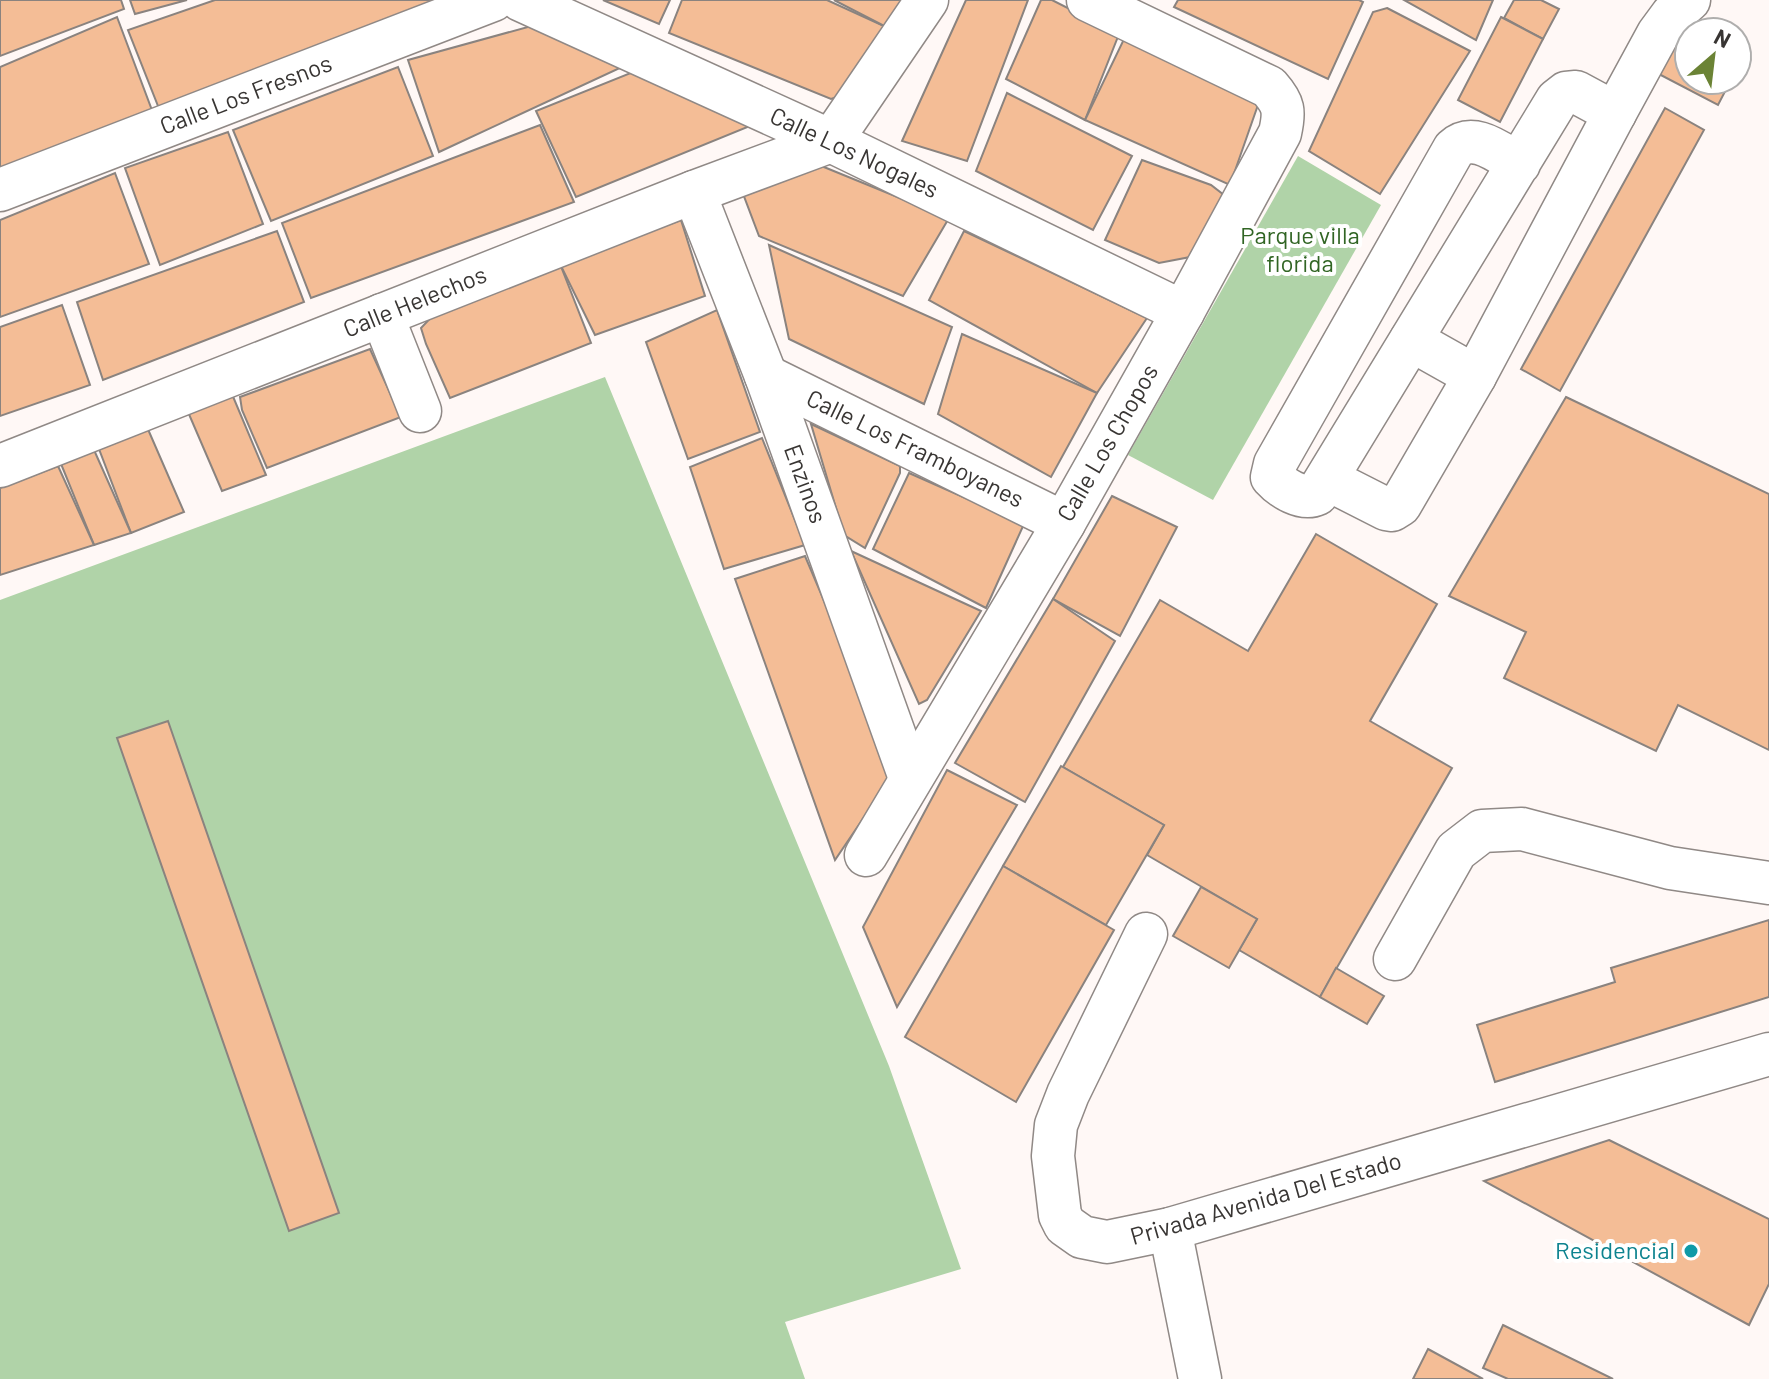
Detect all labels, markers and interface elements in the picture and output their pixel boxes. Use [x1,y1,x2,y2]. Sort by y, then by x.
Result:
north arrow [1673,16,1753,96]
text: N [1710,23,1735,52]
street label: Calle Los Fresnos [155,47,336,140]
street label: Calle Los Nogales [766,100,943,203]
park label: Parque villa florida [1240,220,1360,277]
street label: Calle Helechos [339,259,490,343]
street label: Calle Los Chopos [1050,359,1163,526]
street label: Calle Los Framboyanes [802,382,1029,513]
street label: Enzinos [779,440,834,527]
street label: Privada Avenida Del Estado [1127,1145,1404,1250]
place label: Residencial [1555,1235,1675,1264]
marker: Residencial [1682,1242,1700,1260]

